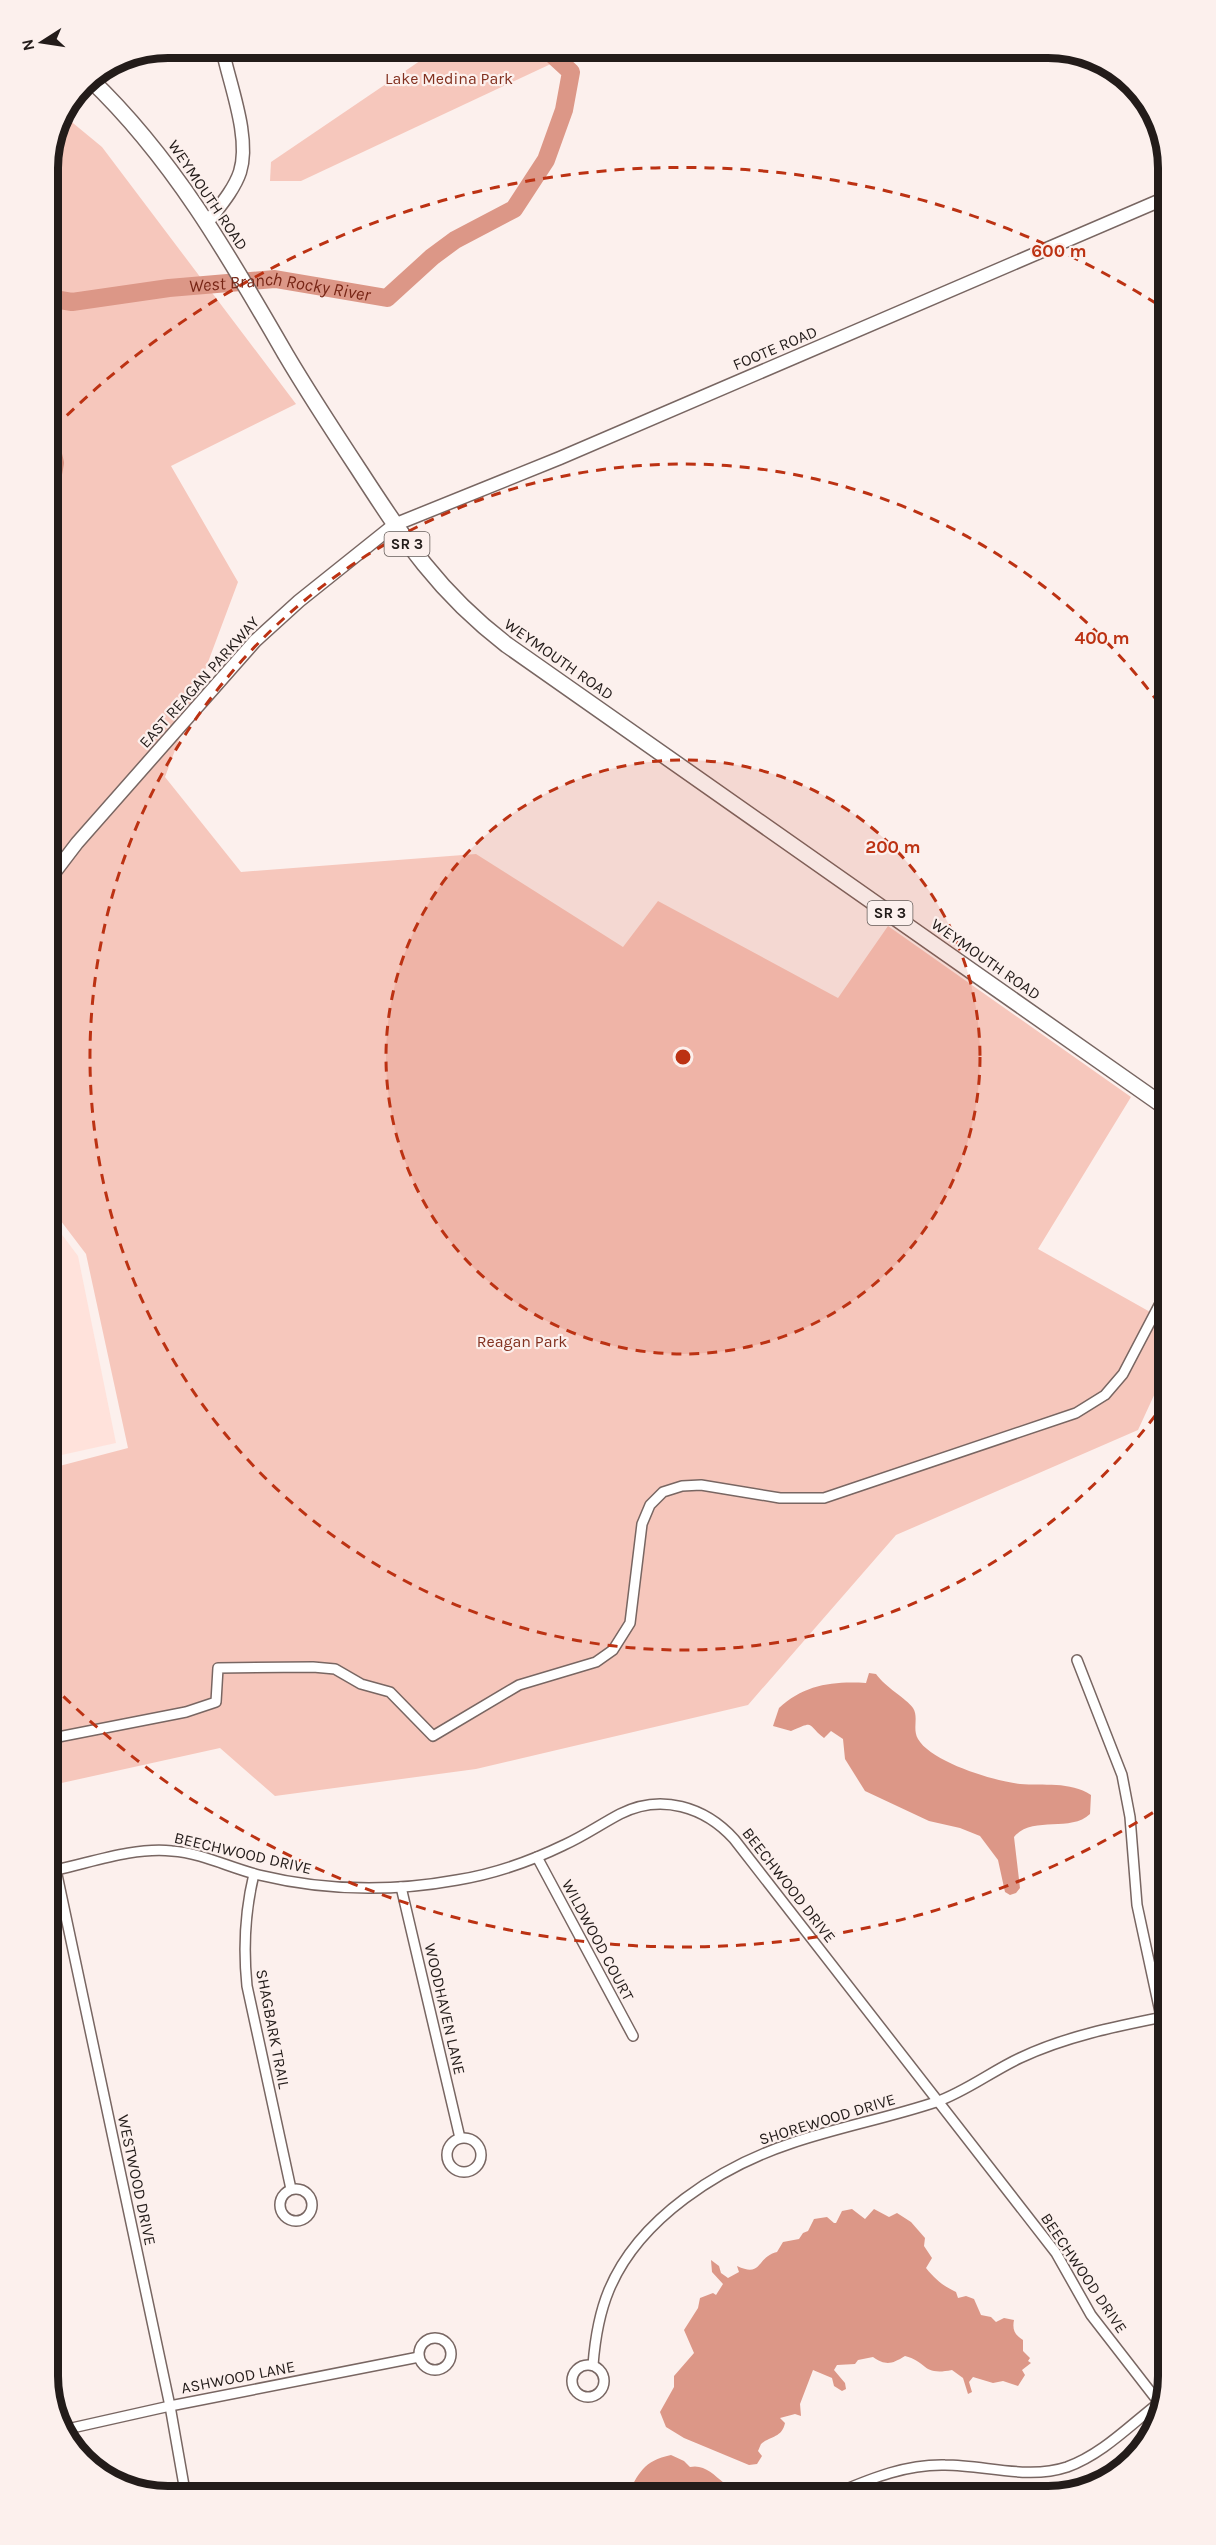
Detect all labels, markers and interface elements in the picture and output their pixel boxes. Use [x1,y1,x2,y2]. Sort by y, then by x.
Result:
north arrow [12,12,72,72]
text: N [17,37,38,53]
park label: Lake Medina Park [385,69,513,88]
street label: WEYMOUTH ROAD [164,136,252,254]
text: 600 m [1031,240,1087,262]
water label: West Branch Rocky River [188,268,373,306]
street label: FOOTE ROAD [730,322,820,374]
road number: SR 3 [384,532,430,556]
street label: EAST REAGAN PARKWAY [135,612,263,752]
street label: WEYMOUTH ROAD [501,614,617,704]
text: 400 m [1074,627,1130,649]
text: 200 m [865,836,921,858]
road number: SR 3 [868,901,912,925]
street label: WEYMOUTH ROAD [928,914,1044,1004]
centre of rings [673,1047,693,1067]
park label: Reagan Park [477,1332,567,1351]
street label: BEECHWOOD DRIVE [738,1824,840,1946]
street label: BEECHWOOD DRIVE [172,1828,314,1878]
street label: WILDWOOD COURT [558,1876,638,2004]
street label: WOODHAVEN LANE [421,1941,469,2077]
street label: SHAGBARK TRAIL [252,1968,294,2091]
street label: SHOREWOOD DRIVE [756,2089,898,2149]
street label: WESTWOOD DRIVE [114,2113,160,2247]
street label: BEECHWOOD DRIVE [1037,2209,1131,2337]
street label: ASHWOOD LANE [179,2357,297,2397]

